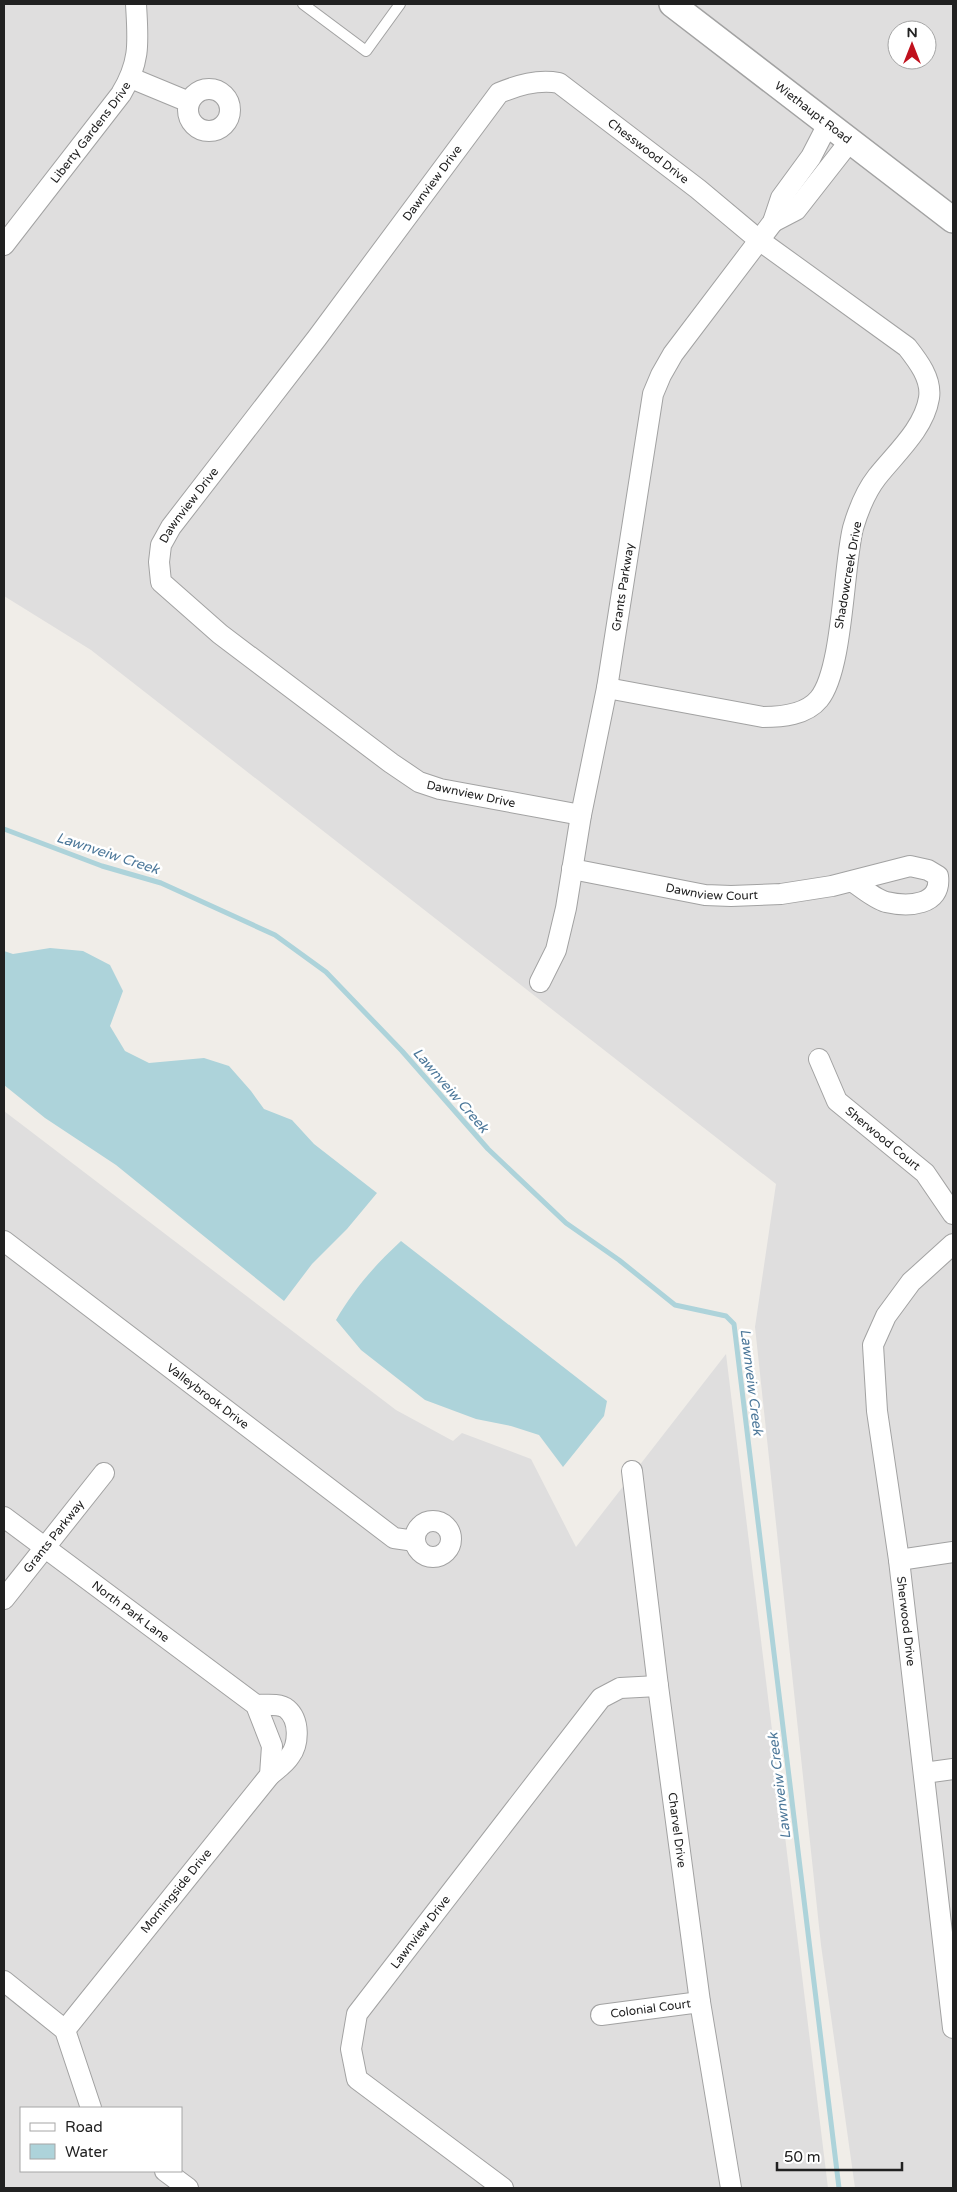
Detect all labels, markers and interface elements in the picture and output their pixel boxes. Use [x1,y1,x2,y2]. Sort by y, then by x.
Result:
north arrow [887,20,937,70]
text: N [906,24,918,41]
street label: Liberty Gardens Drive [48,79,134,186]
street label: Wiethaupt Road [772,79,854,146]
street label: Chesswood Drive [605,116,692,187]
street label: Dawnview Drive [400,142,465,223]
street label: Dawnview Drive [156,465,221,546]
street label: Shadowcreek Drive [832,520,864,630]
street label: Grants Parkway [609,541,637,632]
street label: Dawnview Drive [425,778,517,810]
water label: Lawnveiw Creek [54,829,163,879]
street label: Dawnview Court [664,880,759,903]
water label: Lawnveiw Creek [409,1044,493,1137]
street label: Sherwood Court [843,1104,924,1174]
water label: Lawnveiw Creek [737,1328,767,1438]
street label: Valleybrook Drive [164,1360,252,1432]
street label: Grants Parkway [20,1497,87,1576]
street label: Sherwood Drive [894,1576,918,1667]
street label: North Park Lane [89,1578,172,1645]
water label: Lawnveiw Creek [764,1730,794,1840]
street label: Charvel Drive [665,1792,689,1869]
street label: Morningside Drive [138,1846,214,1936]
street label: Lawnview Drive [388,1892,453,1971]
street label: Colonial Court [610,1996,692,2021]
legend [20,2107,182,2172]
text: Road [65,2118,103,2136]
scale bar [777,2140,902,2172]
text: Water [65,2143,108,2161]
text: 50 m [784,2148,821,2166]

